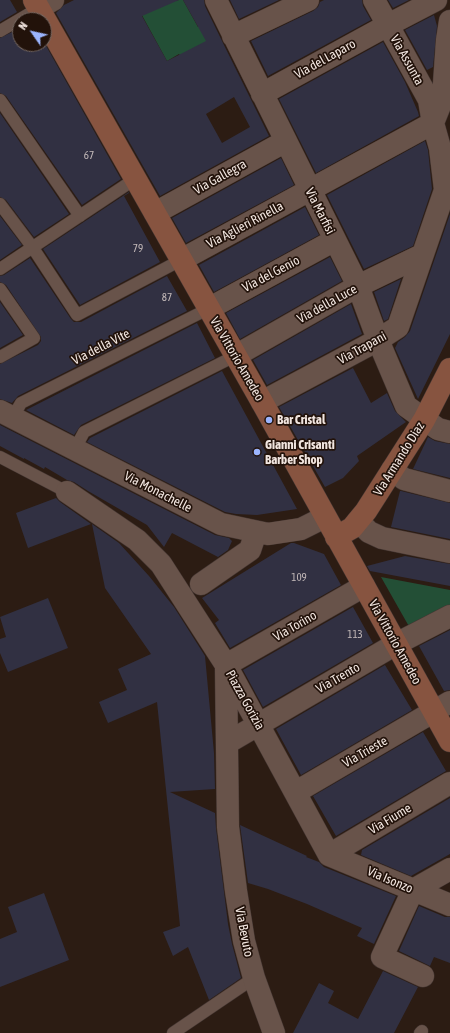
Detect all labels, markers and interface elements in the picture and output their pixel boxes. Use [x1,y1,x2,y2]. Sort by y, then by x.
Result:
north arrow [12,12,52,52]
text: N [16,20,30,32]
street label: Via Assunta [387,32,427,88]
street label: Via del Laparo [292,36,358,82]
house number: 67 [84,149,94,163]
street label: Via Gallegra [191,156,249,198]
street label: Via Marfisi [302,185,338,237]
street label: Via Aglieri Rinella [204,198,286,252]
house number: 79 [133,242,143,256]
street label: Via del Genio [240,252,302,296]
street label: Via della Luce [294,281,360,327]
house number: 87 [162,291,172,305]
street label: Via Vittorio Amedeo [207,314,267,404]
street label: Via della Vite [69,326,133,368]
street label: Via Trapani [335,328,389,368]
place label: Bar Cristal [277,412,325,428]
marker: Bar Cristal [264,415,274,425]
street label: Via Armando Diaz [370,419,428,499]
place label: Gianni Crisanti Barber Shop [265,437,335,468]
marker: Gianni Crisanti Barber Shop [252,447,262,457]
street label: Via Monachelle [121,468,195,516]
house number: 109 [291,571,307,585]
street label: Via Vittorio Amedeo [365,597,425,687]
street label: Via Torino [271,607,319,645]
house number: 113 [347,628,363,642]
street label: Via Trento [313,659,363,697]
street label: Piazza Gorizia [222,667,268,733]
street label: Via Trieste [340,733,390,771]
street label: Via Fiume [366,800,414,838]
street label: Via Isonzo [365,863,415,897]
street label: Via Bevuto [232,906,256,958]

